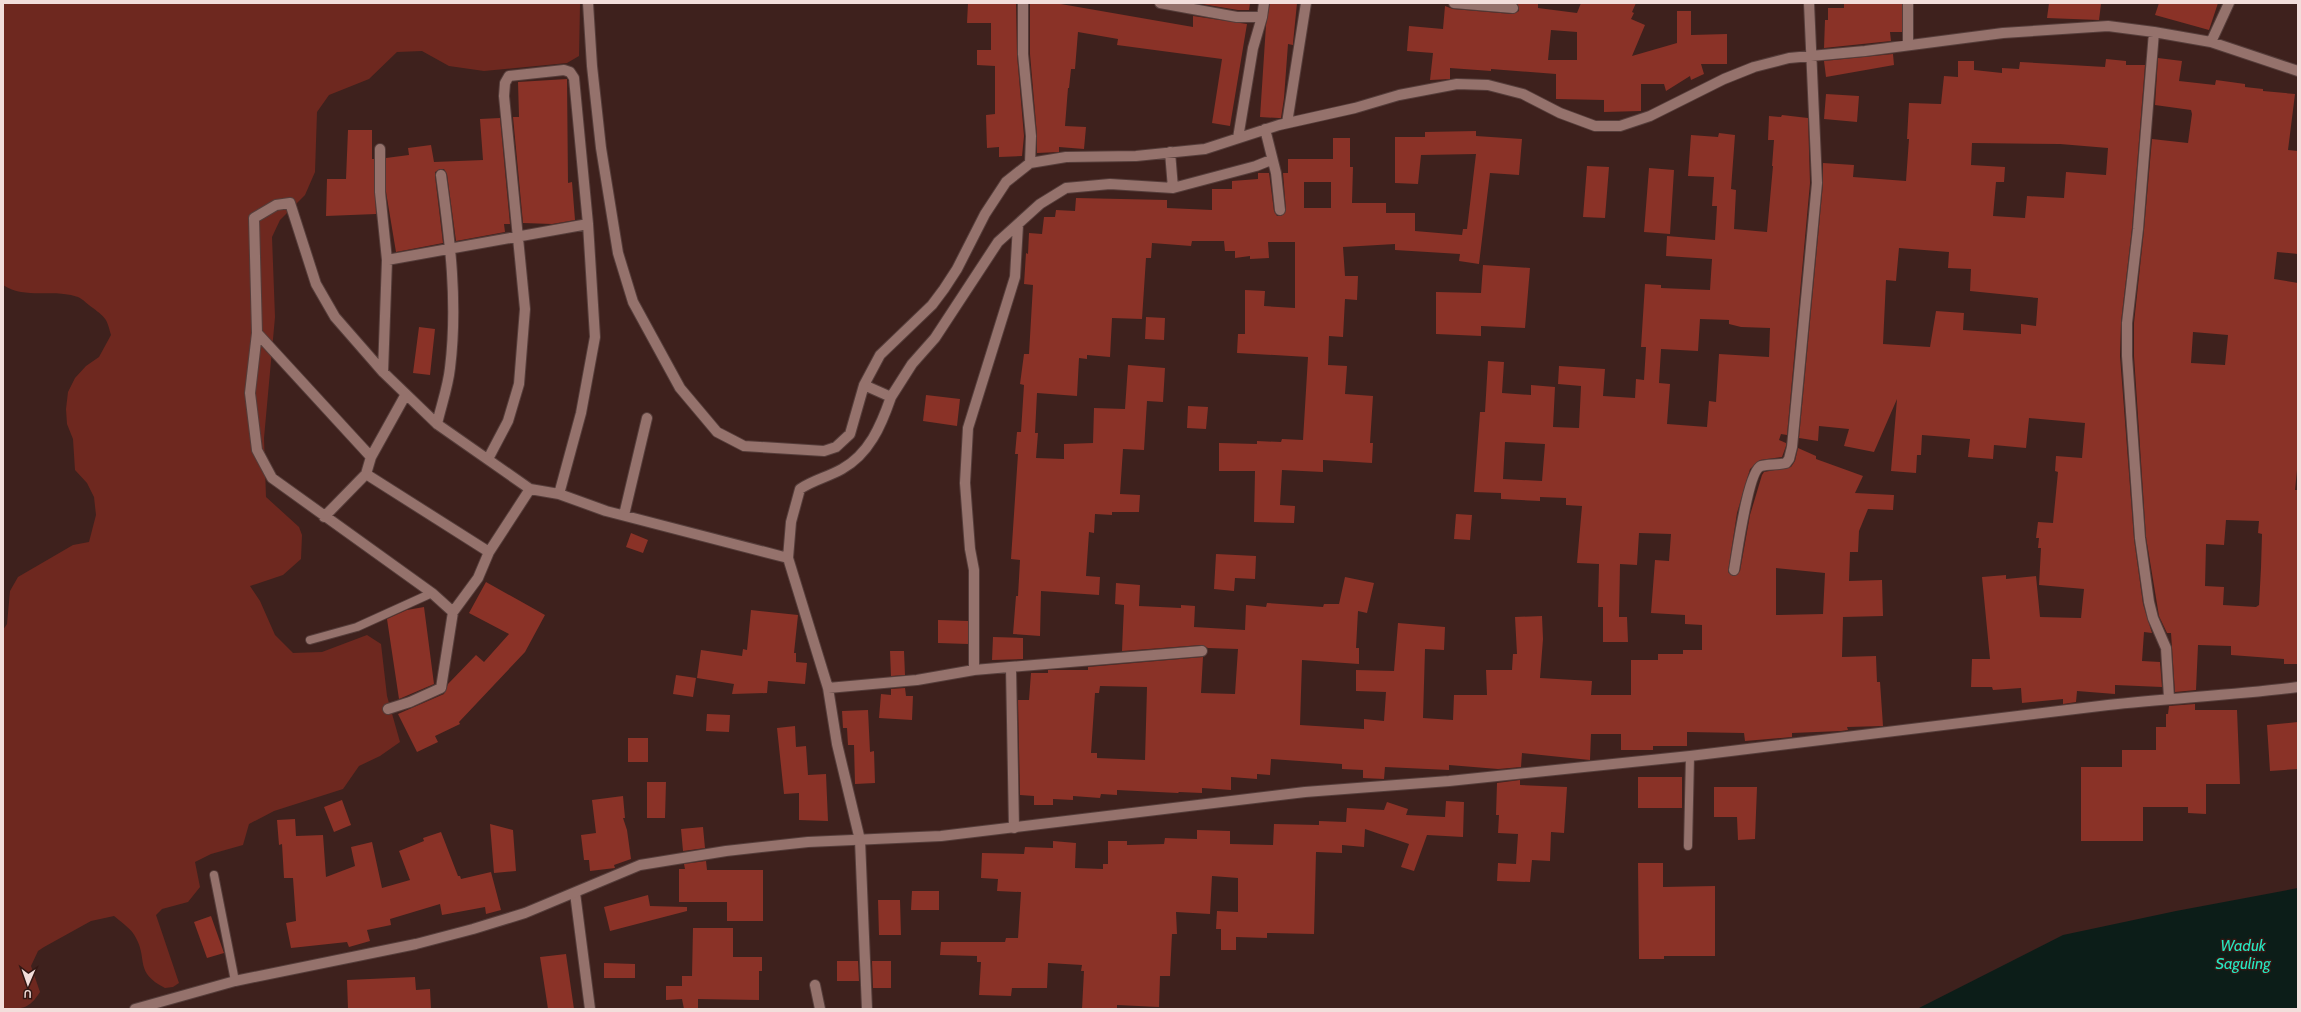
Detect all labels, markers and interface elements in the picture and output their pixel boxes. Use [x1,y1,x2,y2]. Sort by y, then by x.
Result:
water label: Waduk Saguling [2215,936,2271,973]
north arrow [8,964,48,1004]
text: U [23,987,32,1001]

